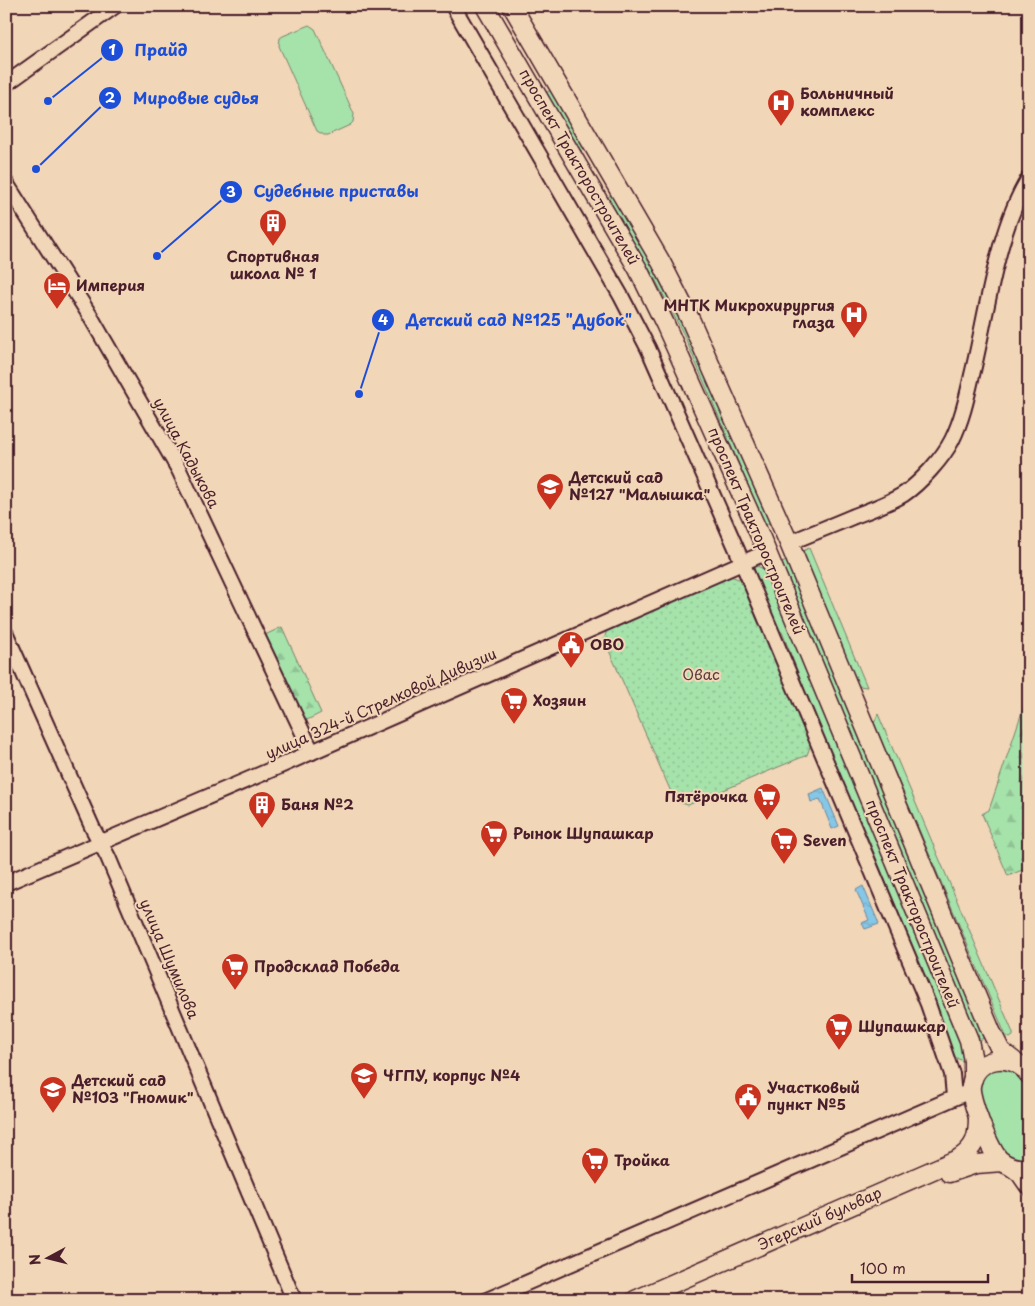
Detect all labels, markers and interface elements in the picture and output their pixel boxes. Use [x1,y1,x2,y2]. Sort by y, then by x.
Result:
callout: Прайд [100,35,198,66]
text: 1 [108,37,116,60]
text: Прайд [135,37,188,61]
street label: проспект Тракторостроителей [514,64,646,269]
place label: Больничный комплекс [800,81,894,121]
callout: Мировые судья [98,83,268,114]
text: 2 [105,85,116,108]
text: Мировые судья [133,85,259,109]
hospital icon: Больничный комплекс [766,88,796,127]
callout: Судебные приставы [218,176,429,207]
text: Судебные приставы [253,178,419,202]
text: 3 [226,179,236,202]
building icon: Спортивная школа № 1 [258,208,288,247]
place label: Спортивная школа № 1 [227,244,319,284]
hotel icon: Империя [42,271,72,310]
place label: Империя [76,273,145,296]
place label: МНТК Микрохирургия глаза [664,293,836,333]
hospital icon: МНТК Микрохирургия глаза [839,300,869,339]
callout: Детский сад №125 "Дубок" [370,305,643,336]
text: 4 [378,307,388,330]
text: Детский сад №125 "Дубок" [405,307,632,331]
street label: улица Кадыкова [148,393,227,512]
street label: проспект Тракторостроителей [703,423,812,638]
place label: Детский сад №127 "Малышка" [568,465,710,505]
school or university icon: Детский сад №127 "Малышка" [535,472,565,511]
public building icon: ОВО [556,630,586,669]
place label: ОВО [590,632,624,655]
street label: улица 324-й Стрелковой Дивизии [261,641,500,764]
park label: Овас [682,662,720,685]
supermarket icon: Хозяин [499,686,529,725]
place label: Хозяин [533,688,587,711]
supermarket icon: Пятёрочка [752,782,782,821]
place label: Пятёрочка [665,784,749,807]
building icon: Баня №2 [247,790,277,829]
place label: Баня №2 [281,792,354,815]
street label: проспект Тракторостроителей [861,796,966,1011]
supermarket icon: Рынок Шупашкар [479,819,509,858]
place label: Рынок Шупашкар [513,821,654,844]
supermarket icon: Seven [769,826,799,865]
place label: Seven [803,828,847,851]
street label: улица Шумилова [135,895,206,1023]
supermarket icon: Продсклад Победа [220,952,250,991]
place label: Продсклад Победа [254,954,400,977]
supermarket icon: Шупашкар [824,1012,854,1051]
place label: Шупашкар [858,1014,946,1037]
school or university icon: ЧГПУ, корпус №4 [349,1061,379,1100]
place label: ЧГПУ, корпус №4 [383,1063,520,1086]
place label: Детский сад №103 "Гномик" [71,1068,194,1108]
school or university icon: Детский сад №103 "Гномик" [38,1075,68,1114]
place label: Участковый пункт №5 [767,1075,860,1115]
public building icon: Участковый пункт №5 [733,1082,763,1121]
supermarket icon: Тройка [580,1146,610,1185]
place label: Тройка [614,1148,670,1171]
street label: Эгерский бульвар [754,1180,885,1255]
north arrow [22,1234,72,1284]
scale bar [852,1251,989,1283]
text: N [24,1253,46,1266]
text: 100 m [860,1256,906,1279]

